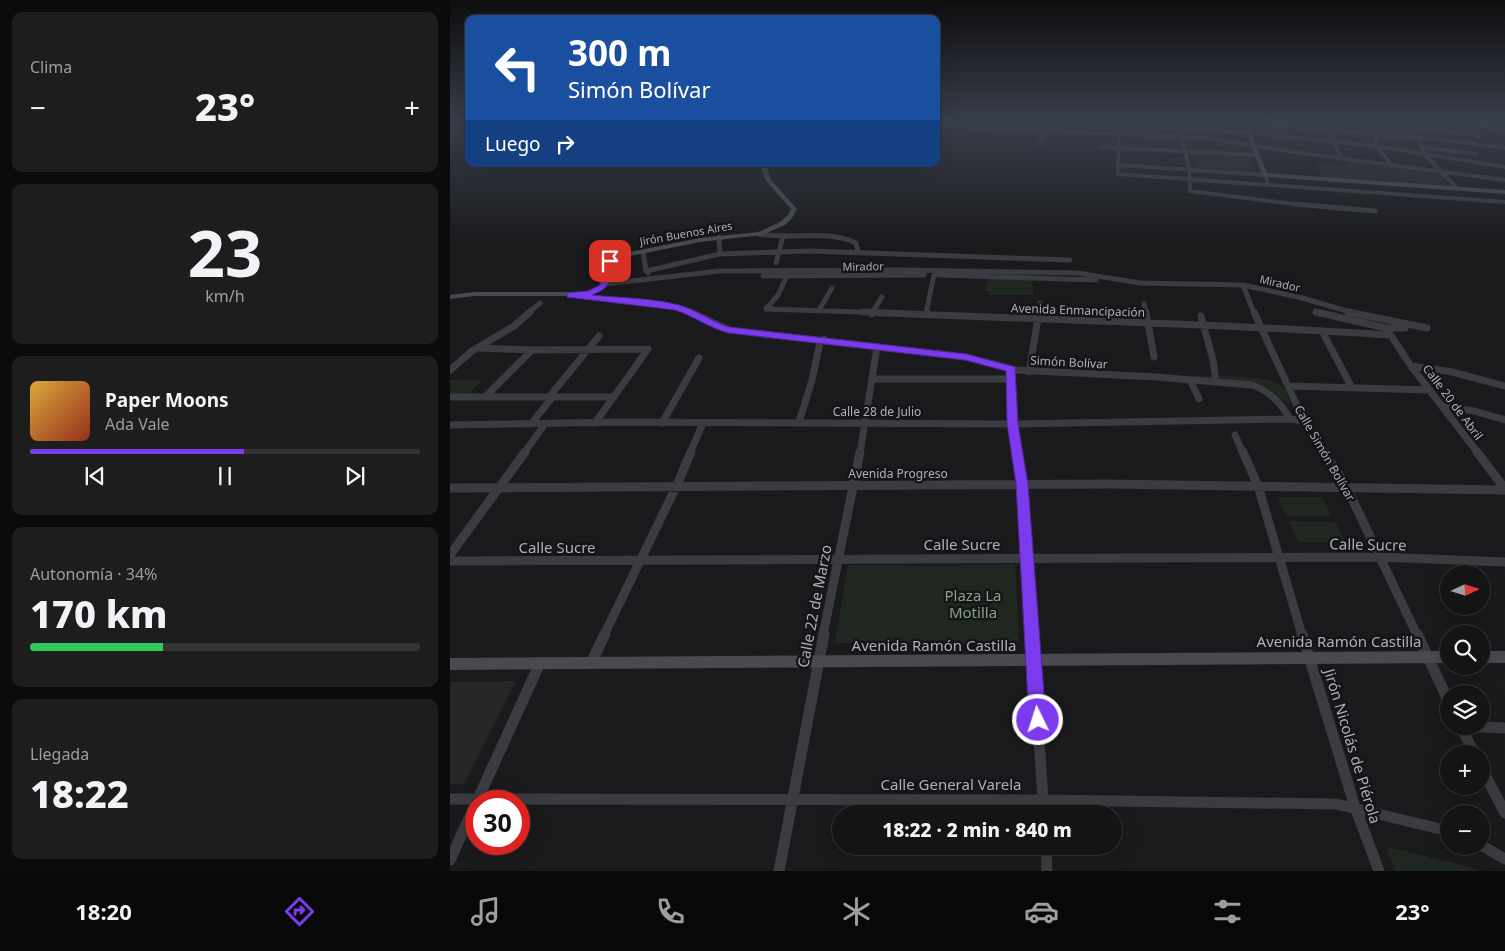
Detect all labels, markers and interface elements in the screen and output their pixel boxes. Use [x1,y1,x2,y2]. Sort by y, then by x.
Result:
text: 300 m [568,29,671,76]
icon: left [485,35,550,100]
text: Clima [30,56,72,78]
text: Simón Bolívar [568,74,711,104]
text: 23° [195,80,255,132]
text: − [30,88,46,126]
text: + [404,88,420,126]
icon: right [551,130,579,158]
text: Luego [485,131,541,157]
text: 23 [188,208,262,296]
street label: Jirón Buenos Aires [637,217,734,249]
pin [589,240,631,282]
icon: arrive [596,247,624,275]
street label: Mirador [842,258,884,274]
street label: Mirador [1258,271,1302,295]
text: km/h [205,285,245,307]
street label: Avenida Enmancipación [1011,299,1145,321]
street label: Simón Bolívar [1030,351,1108,373]
street label: Calle 20 de Abril [1419,361,1487,443]
text: Paper Moons [105,387,229,413]
street label: Calle Simón Bolívar [1291,402,1359,504]
street label: Calle 28 de Julio [833,403,921,420]
text: Ada Vale [105,413,170,435]
icon: previous [81,462,109,490]
icon: pause [211,462,239,490]
icon: next [341,462,369,490]
street label: Avenida Progreso [848,465,948,482]
street label: Calle Sucre [1329,533,1407,555]
street label: Calle Sucre [923,534,1001,554]
street label: Calle Sucre [518,537,596,557]
street label: Calle 22 de Marzo [792,543,836,669]
text: Autonomía · 34% [30,563,157,585]
north arrow [1440,565,1490,615]
map controls [1440,565,1490,855]
park label: Plaza La Motilla [944,585,1002,622]
text: 170 km [30,587,168,639]
button: search [1440,625,1490,675]
street label: Avenida Ramón Castilla [1257,631,1421,651]
street label: Avenida Ramón Castilla [852,635,1016,655]
street label: Jirón Nicolás de Piérola [1319,664,1386,826]
button: layers [1440,685,1490,735]
position arrow [1011,693,1063,745]
text: Llegada [30,743,89,765]
button: + [1440,745,1490,795]
text: 18:22 [30,767,129,819]
street label: Calle General Varela [881,774,1021,794]
speed limit sign: 30 [465,790,530,855]
button: − [1440,805,1490,855]
text: 18:22 · 2 min · 840 m [882,817,1072,843]
icon: directions [282,894,317,929]
icon: music [468,894,503,929]
icon: phone [653,894,688,929]
icon: climate [839,894,874,929]
icon: car [1024,894,1059,929]
icon: filters [1210,894,1245,929]
text: 18:20 [75,896,132,926]
text: 23° [1395,896,1430,926]

